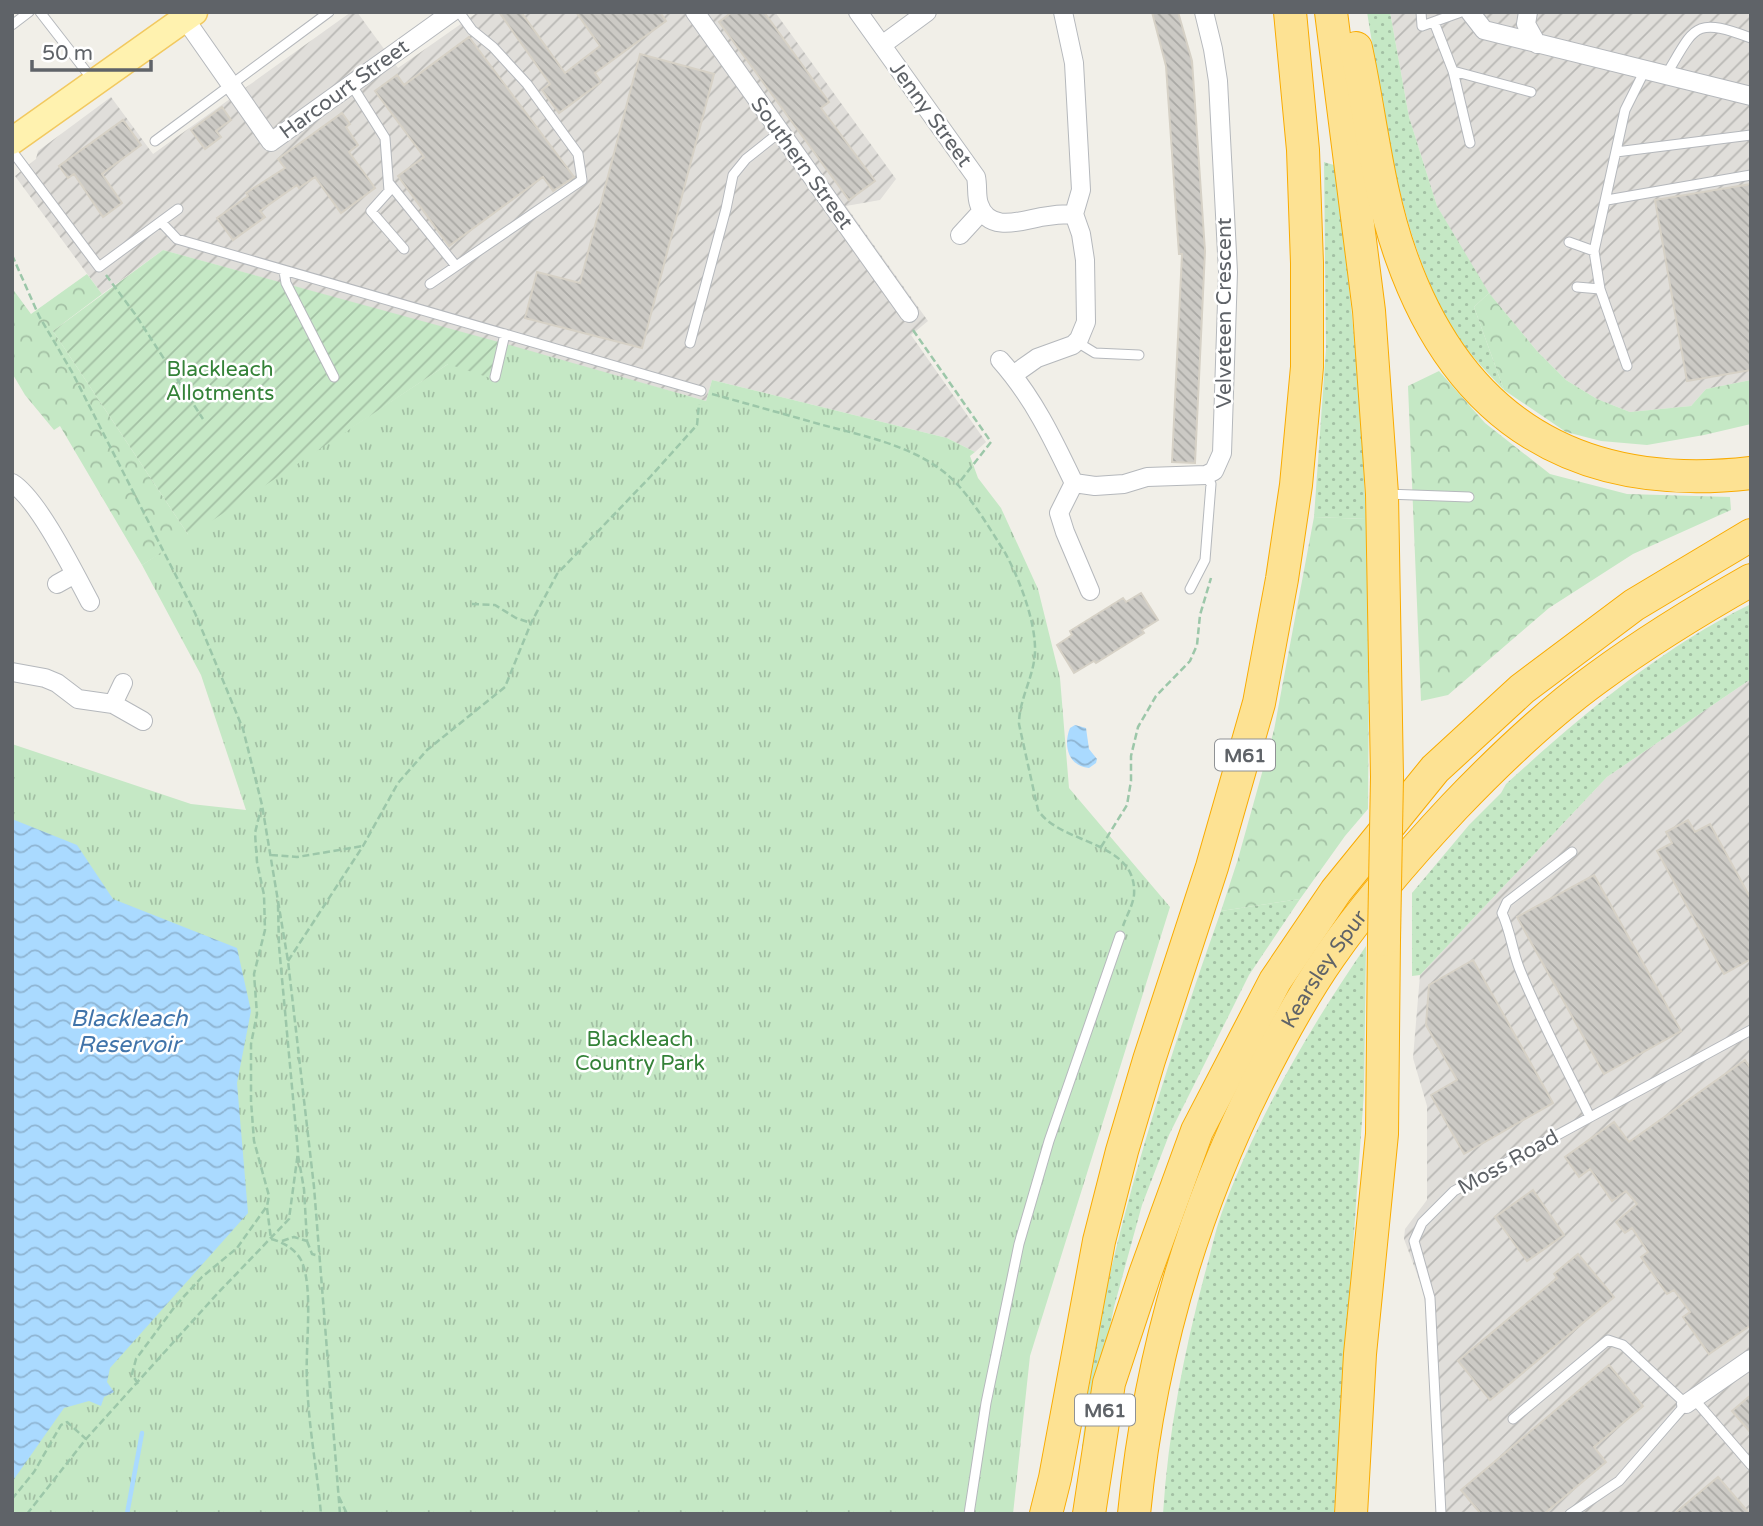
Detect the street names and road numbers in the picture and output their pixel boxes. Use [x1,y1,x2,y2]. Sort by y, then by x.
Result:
street label: Harcourt Street [275,34,414,145]
street label: Jenny Street [884,57,977,172]
street label: Southern Street [745,92,858,234]
street label: Velveteen Crescent [1212,218,1237,409]
road number: M61 [1215,740,1275,770]
street label: Kearsley Spur [1276,905,1372,1033]
street label: Moss Road [1454,1125,1563,1200]
road number: M61 [1075,1394,1135,1426]

